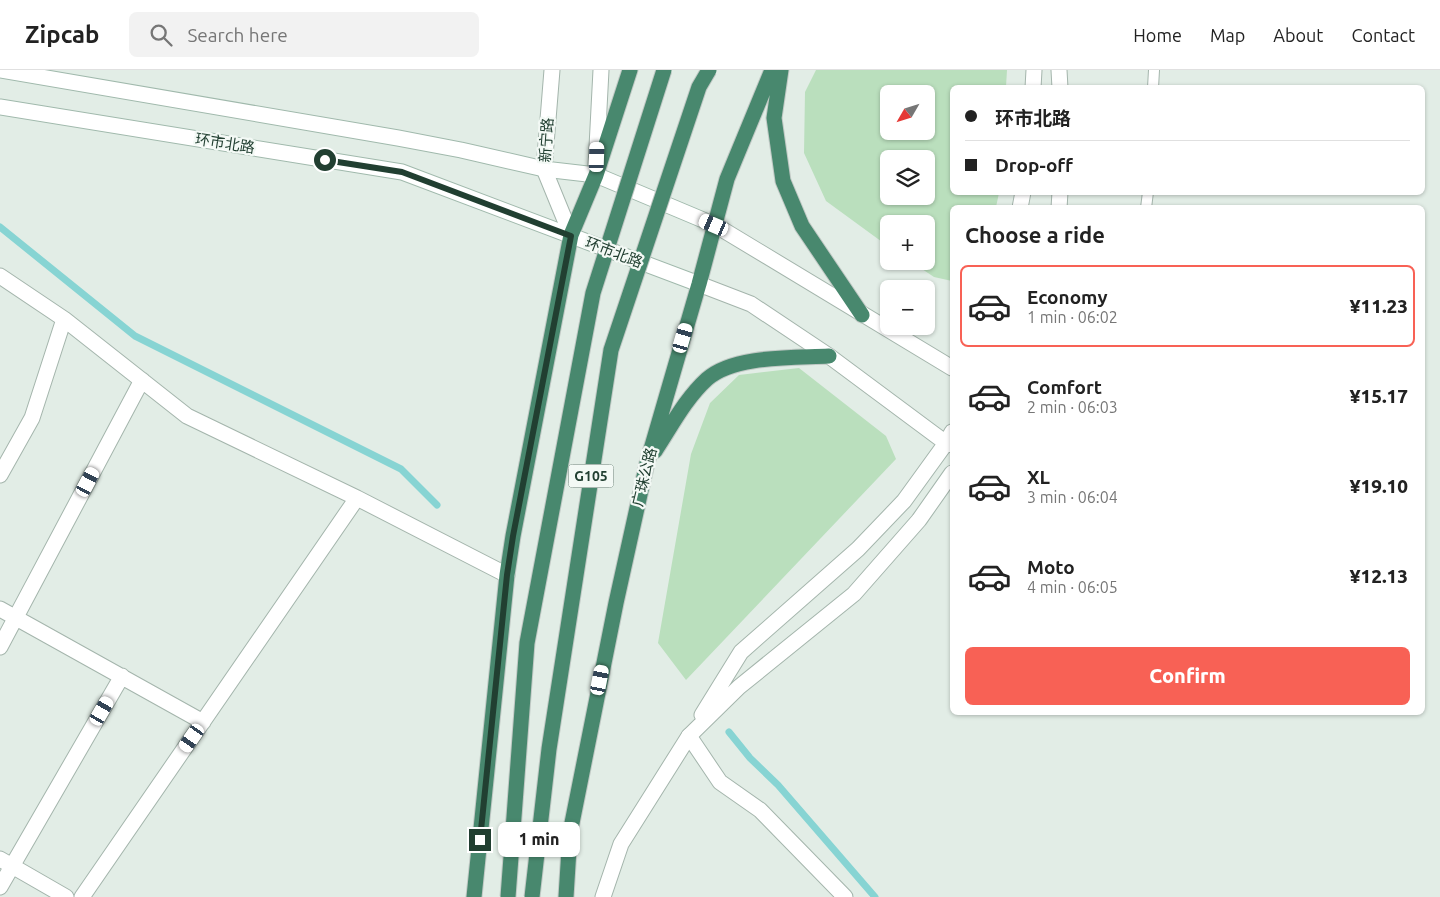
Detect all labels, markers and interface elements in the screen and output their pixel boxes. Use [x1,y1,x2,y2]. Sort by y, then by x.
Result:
search box [129,12,479,57]
text: Zipcab [25,21,99,48]
icon: search [147,21,175,49]
text: Search here [187,24,288,46]
text: Home [1133,25,1182,45]
text: Map [1210,25,1245,45]
text: About [1273,25,1323,45]
text: Contact [1351,25,1415,45]
north arrow [880,85,935,140]
map controls [880,85,935,335]
text: 环市北路 [995,107,1071,129]
street label: 新宁路 [536,117,556,163]
street label: 环市北路 [194,130,256,156]
car [588,142,605,172]
route start [314,149,336,171]
button: layers [880,150,935,205]
text: Drop-off [995,154,1073,176]
car [697,212,730,238]
button: + [880,215,935,270]
text: Choose a ride [965,222,1105,247]
street label: 环市北路 [583,233,645,271]
button: − [880,280,935,335]
icon: car [967,284,1012,329]
text: Economy [1027,286,1108,308]
text: ¥11.23 [1350,295,1408,317]
text: 1 min · 06:02 [1027,308,1118,326]
car [671,322,694,354]
icon: car [967,374,1012,419]
text: Comfort [1027,376,1102,398]
text: ¥15.17 [1350,385,1408,407]
text: 2 min · 06:03 [1027,398,1118,416]
street label: 广珠公路 [628,446,660,508]
road number: G105 [568,464,614,488]
icon: car [967,464,1012,509]
car [74,465,101,499]
text: XL [1027,466,1050,488]
text: ¥19.10 [1350,475,1408,497]
text: 3 min · 06:04 [1027,488,1118,506]
icon: car [967,554,1012,599]
text: Moto [1027,556,1075,578]
text: ¥12.13 [1350,565,1408,587]
text: 4 min · 06:05 [1027,578,1118,596]
button: Confirm [965,647,1410,705]
car [589,664,610,696]
car [88,694,115,728]
car [177,721,206,755]
callout: 1 min [498,822,580,858]
route end [469,829,491,851]
text: 1 min [519,830,559,848]

